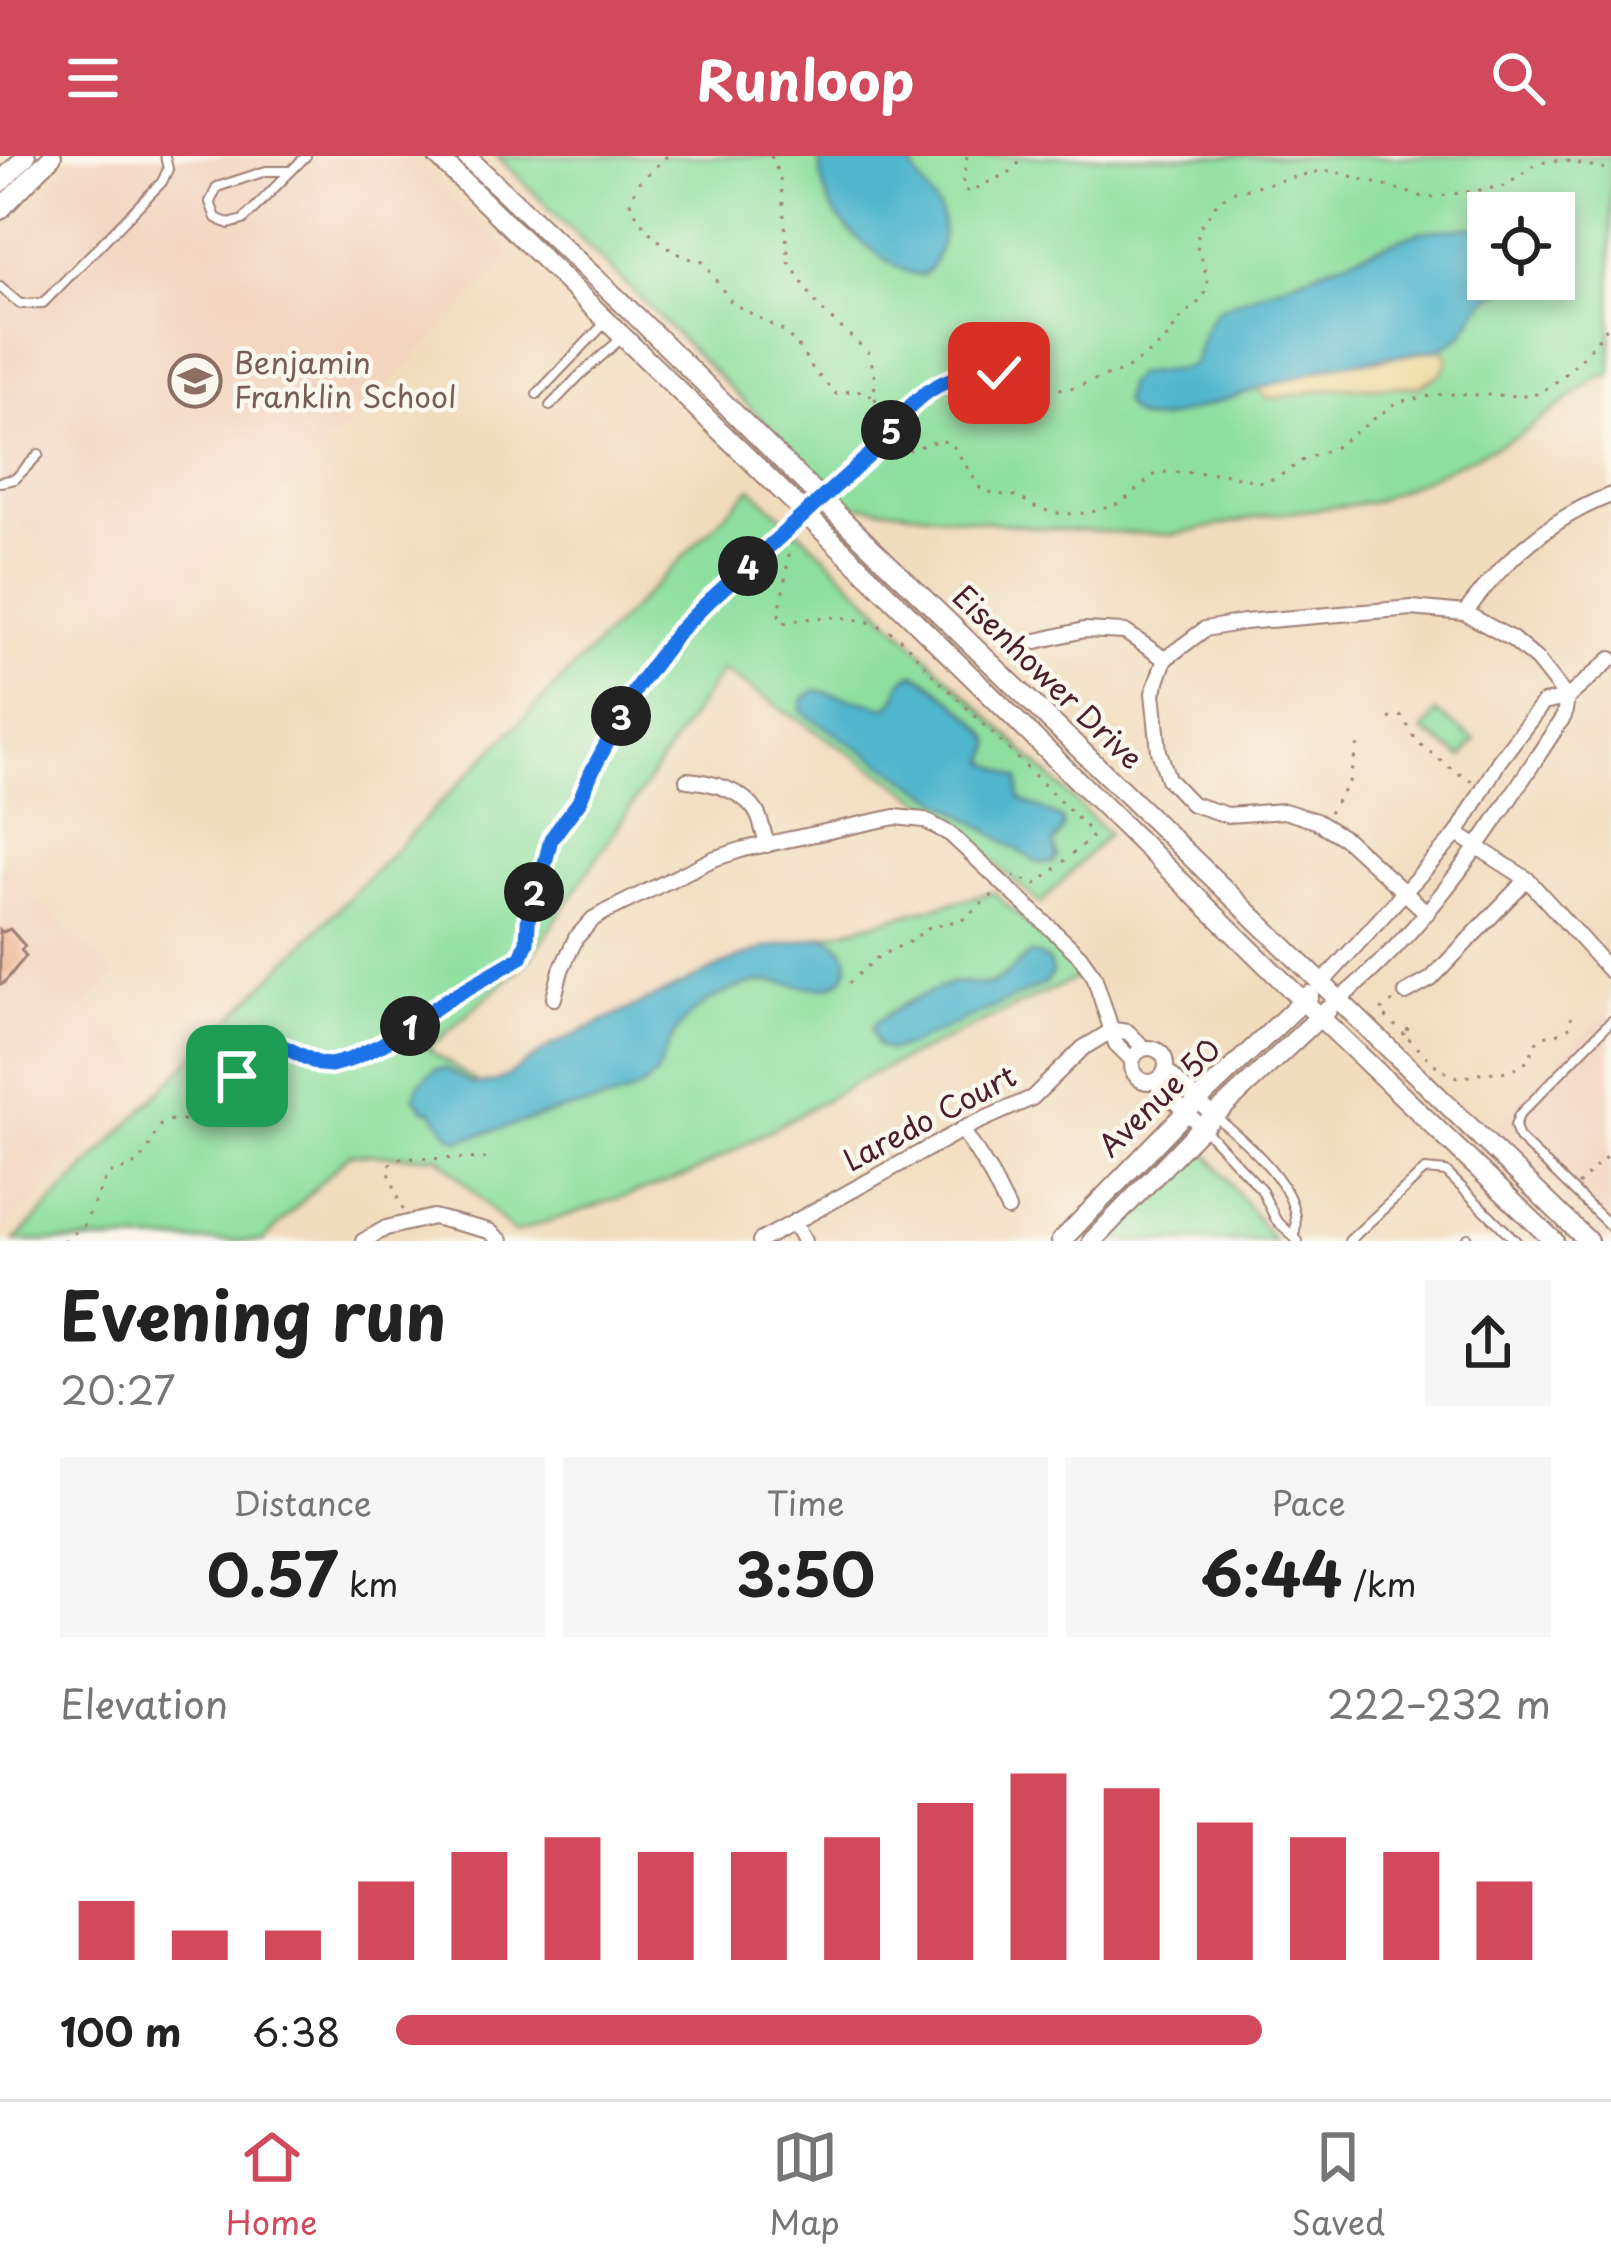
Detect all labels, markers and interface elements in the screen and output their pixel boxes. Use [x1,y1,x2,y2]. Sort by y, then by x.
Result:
text: Runloop [697,38,914,119]
icon: menu [60,45,126,111]
icon: search [1485,45,1551,111]
map controls [1467,192,1575,300]
button: locate [1467,192,1575,300]
pin [948,322,1050,424]
place label: Benjamin Franklin School [234,339,457,418]
icon: check [966,340,1032,406]
school or university icon: Benjamin Franklin School [167,353,223,409]
pin: 5 [861,400,921,460]
text: 5 [880,405,902,455]
pin: 4 [718,536,778,596]
text: 4 [737,541,759,591]
street label: Eisenhower Drive [944,574,1154,779]
pin: 3 [591,686,651,746]
text: 3 [610,691,632,741]
pin: 2 [504,862,564,922]
text: 2 [522,867,546,917]
pin: 1 [380,996,440,1056]
text: 1 [402,1001,418,1051]
pin [186,1025,288,1127]
street label: Avenue 50 [1087,1026,1229,1166]
icon: arrive [204,1043,270,1109]
street label: Laredo Court [834,1052,1023,1181]
text: Evening run [60,1264,446,1363]
button: share [1425,1280,1551,1406]
text: 20:27 [60,1359,176,1418]
text: Distance [233,1477,372,1527]
text: Time [767,1477,844,1527]
text: Pace [1271,1477,1346,1527]
text: 0.57 [207,1527,338,1617]
text: 3:50 [736,1527,875,1617]
text: 6:44 [1201,1527,1343,1617]
text: km [338,1558,398,1608]
text: /km [1343,1558,1416,1608]
text: Elevation [60,1673,228,1732]
text: 222–232 m [1327,1673,1551,1732]
text: 100 m [60,2001,182,2060]
text: 6:38 [252,2001,341,2060]
tab: Home [226,2124,318,2246]
tab: Map [769,2124,840,2246]
tab: Saved [1292,2124,1385,2246]

